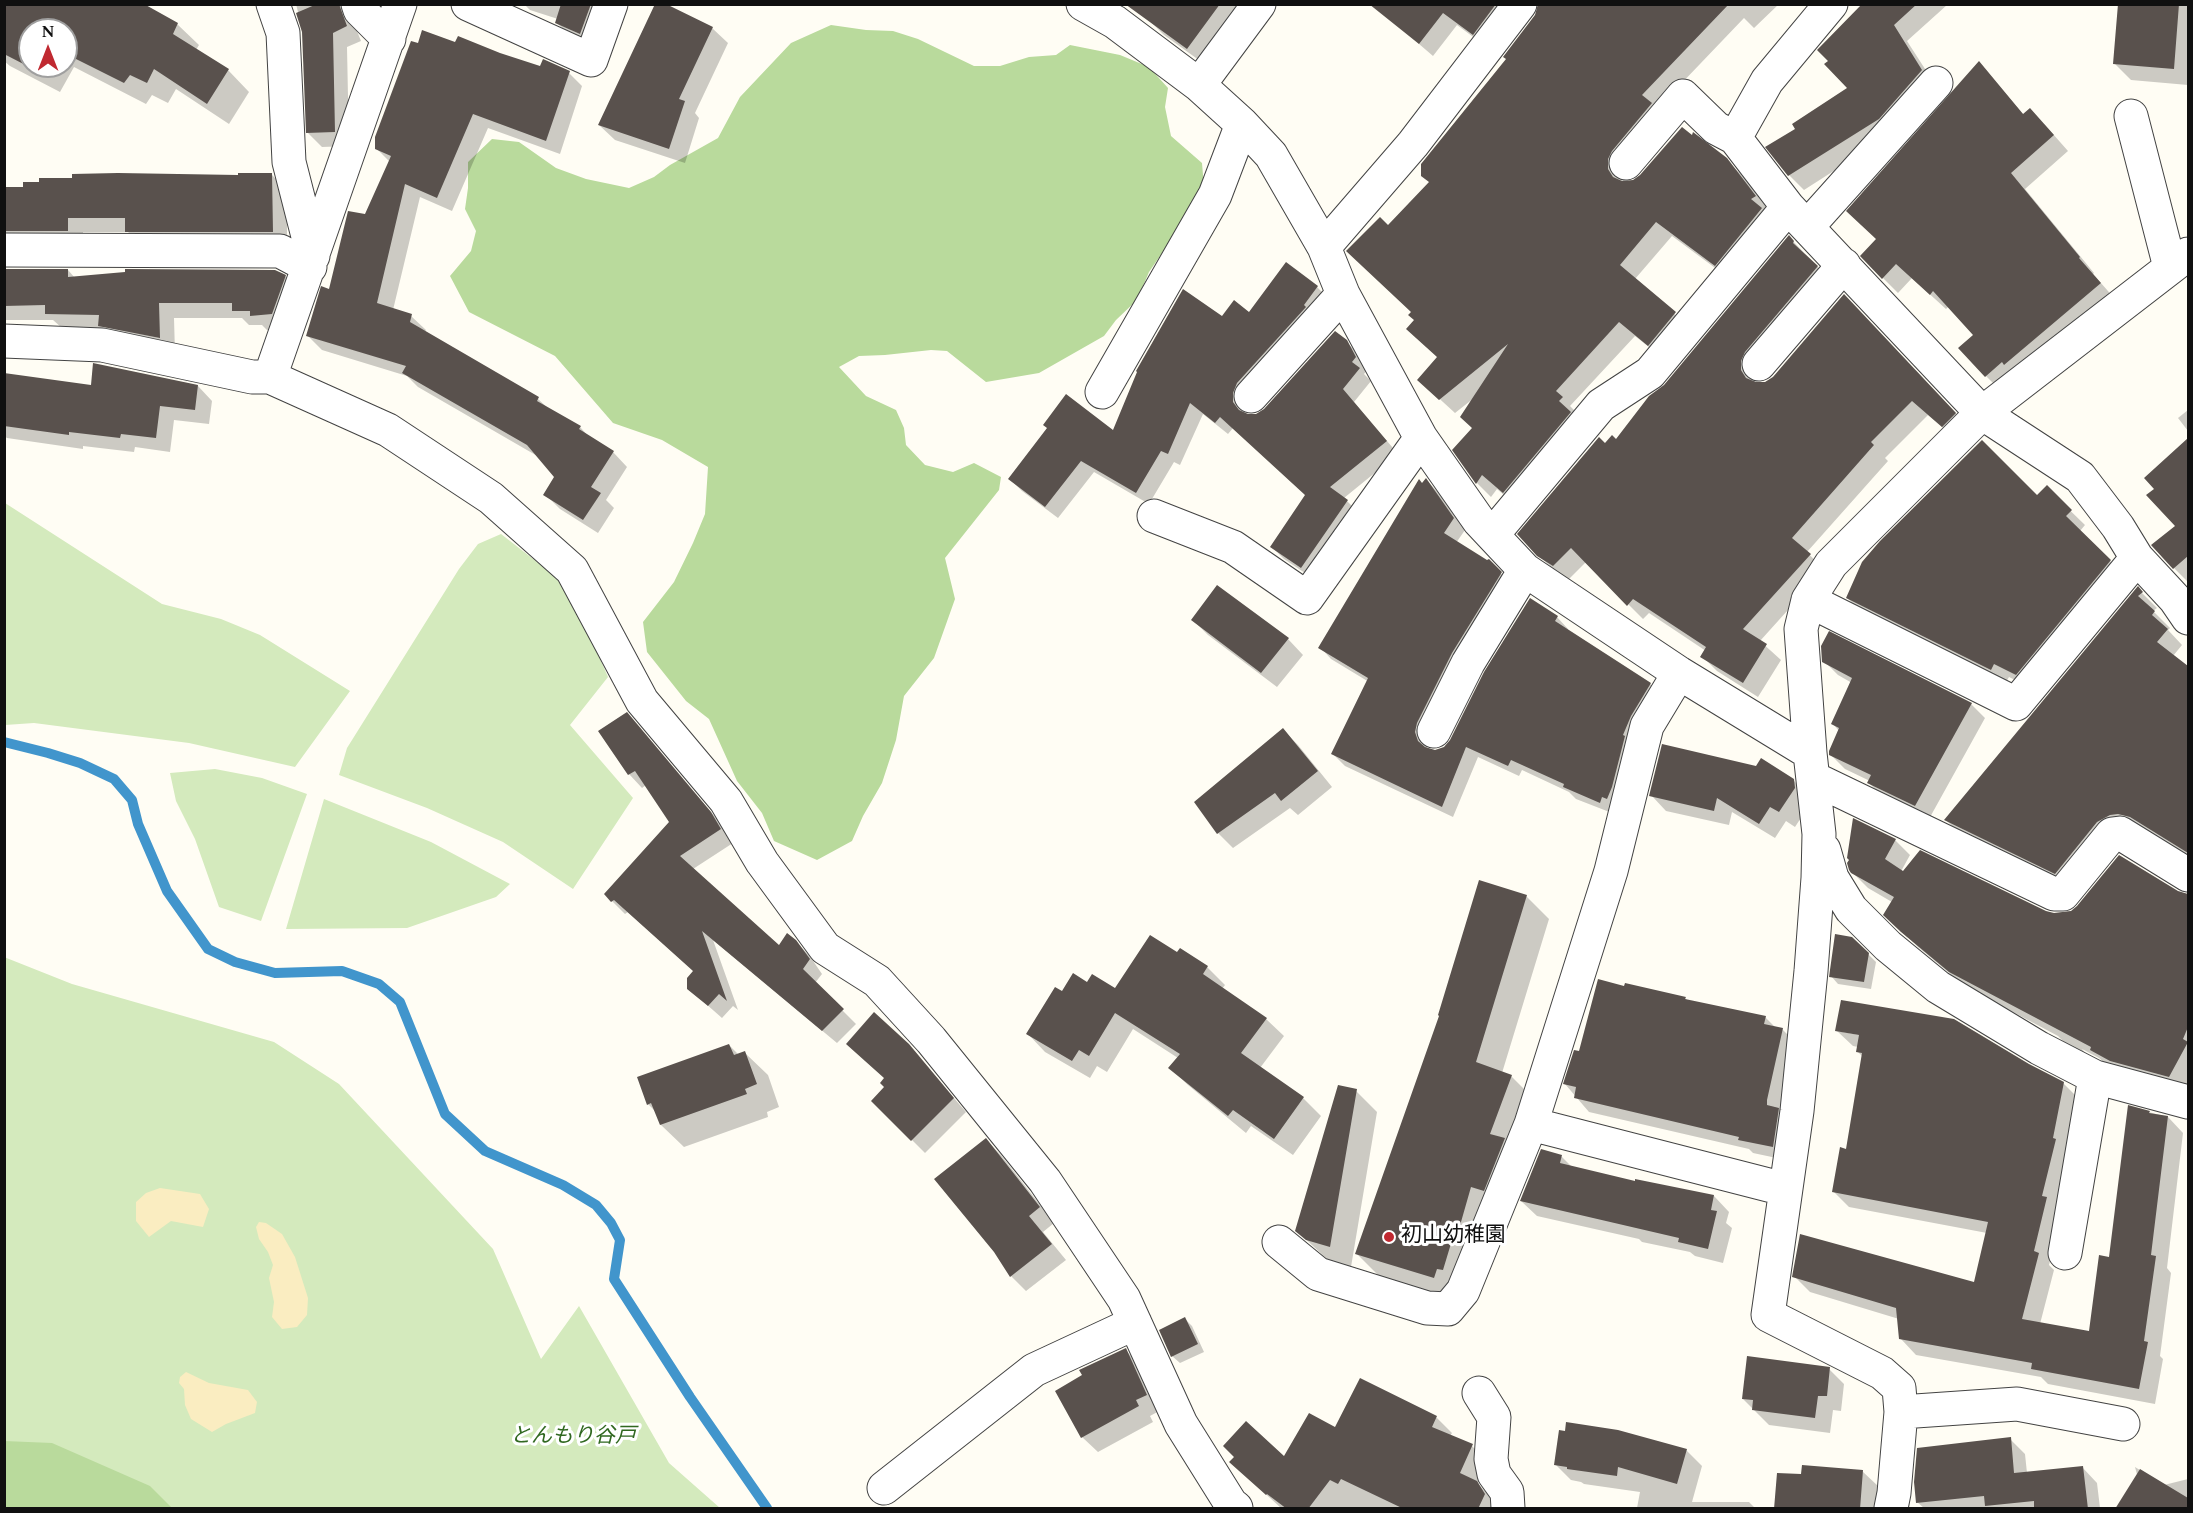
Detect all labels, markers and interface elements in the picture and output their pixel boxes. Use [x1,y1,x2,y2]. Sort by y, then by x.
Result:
north arrow [18,18,78,78]
text: N [41,20,55,44]
place label: 初山幼稚園 [1401,1224,1506,1250]
marker: 初山幼稚園 [1382,1230,1396,1244]
park label: とんもり谷戸 [510,1425,636,1451]

